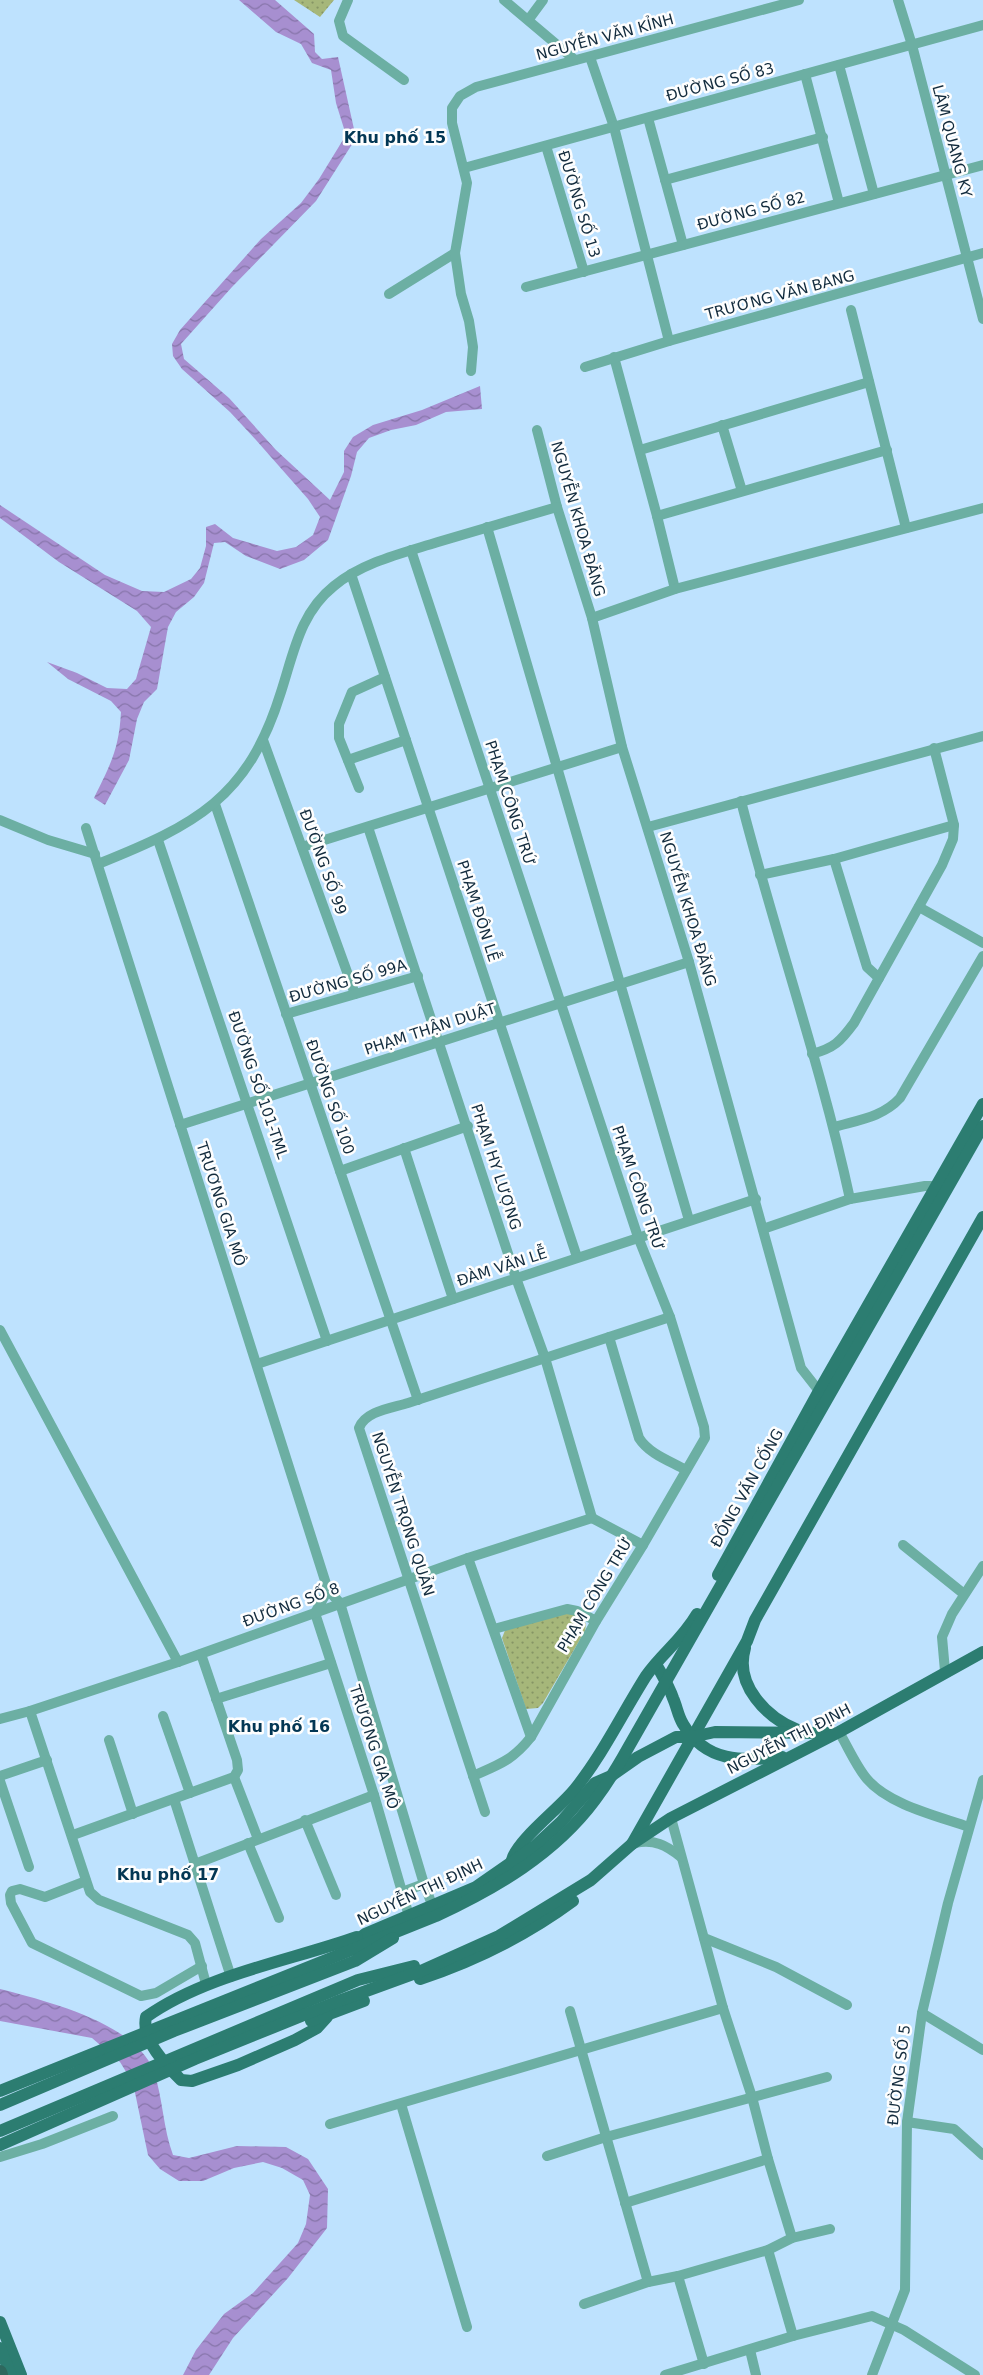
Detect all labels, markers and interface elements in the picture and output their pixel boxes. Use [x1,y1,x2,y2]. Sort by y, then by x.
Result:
street label: NGUYỄN VĂN KỈNH [533,7,676,64]
street label: ĐƯỜNG SỐ 83 [663,56,776,105]
street label: LÂM QUANG KY [928,82,977,200]
district label: Khu phố 15 [344,128,446,147]
street label: ĐƯỜNG SỐ 13 [554,147,607,260]
street label: ĐƯỜNG SỐ 82 [694,185,807,234]
street label: TRƯƠNG VĂN BANG [702,265,857,324]
street label: NGUYỄN KHOA ĐĂNG [547,438,612,599]
street label: PHẠM CÔNG TRỨ [481,738,540,868]
street label: ĐƯỜNG SỐ 99 [296,806,353,917]
street label: NGUYỄN KHOA ĐĂNG [656,829,723,989]
street label: PHẠM ĐÔN LỄ [453,857,506,964]
street label: ĐƯỜNG SỐ 99A [286,953,409,1006]
street label: PHẠM THẬN DUẬT [362,998,499,1059]
street label: ĐƯỜNG SỐ 101-TML [224,1008,295,1162]
street label: ĐƯỜNG SỐ 100 [302,1036,361,1157]
street label: PHẠM HY LƯỢNG [467,1102,525,1232]
street label: PHẠM CÔNG TRỨ [608,1123,669,1253]
street label: TRƯƠNG GIA MÔ [192,1138,251,1268]
street label: ĐÀM VĂN LỄ [454,1241,549,1290]
street label: ĐỒNG VĂN CỐNG [704,1424,787,1550]
street label: NGUYỄN TRỌNG QUẢN [368,1429,441,1598]
street label: PHẠM CÔNG TRỨ [553,1534,636,1656]
street label: ĐƯỜNG SỐ 8 [239,1576,342,1631]
street label: TRƯƠNG GIA MÔ [345,1681,404,1811]
street label: NGUYỄN THỊ ĐỊNH [723,1697,854,1778]
district label: Khu phố 16 [228,1717,330,1736]
street label: NGUYỄN THỊ ĐỊNH [353,1852,486,1929]
district label: Khu phố 17 [117,1865,219,1884]
street label: ĐƯỜNG SỐ 5 [881,2023,914,2126]

